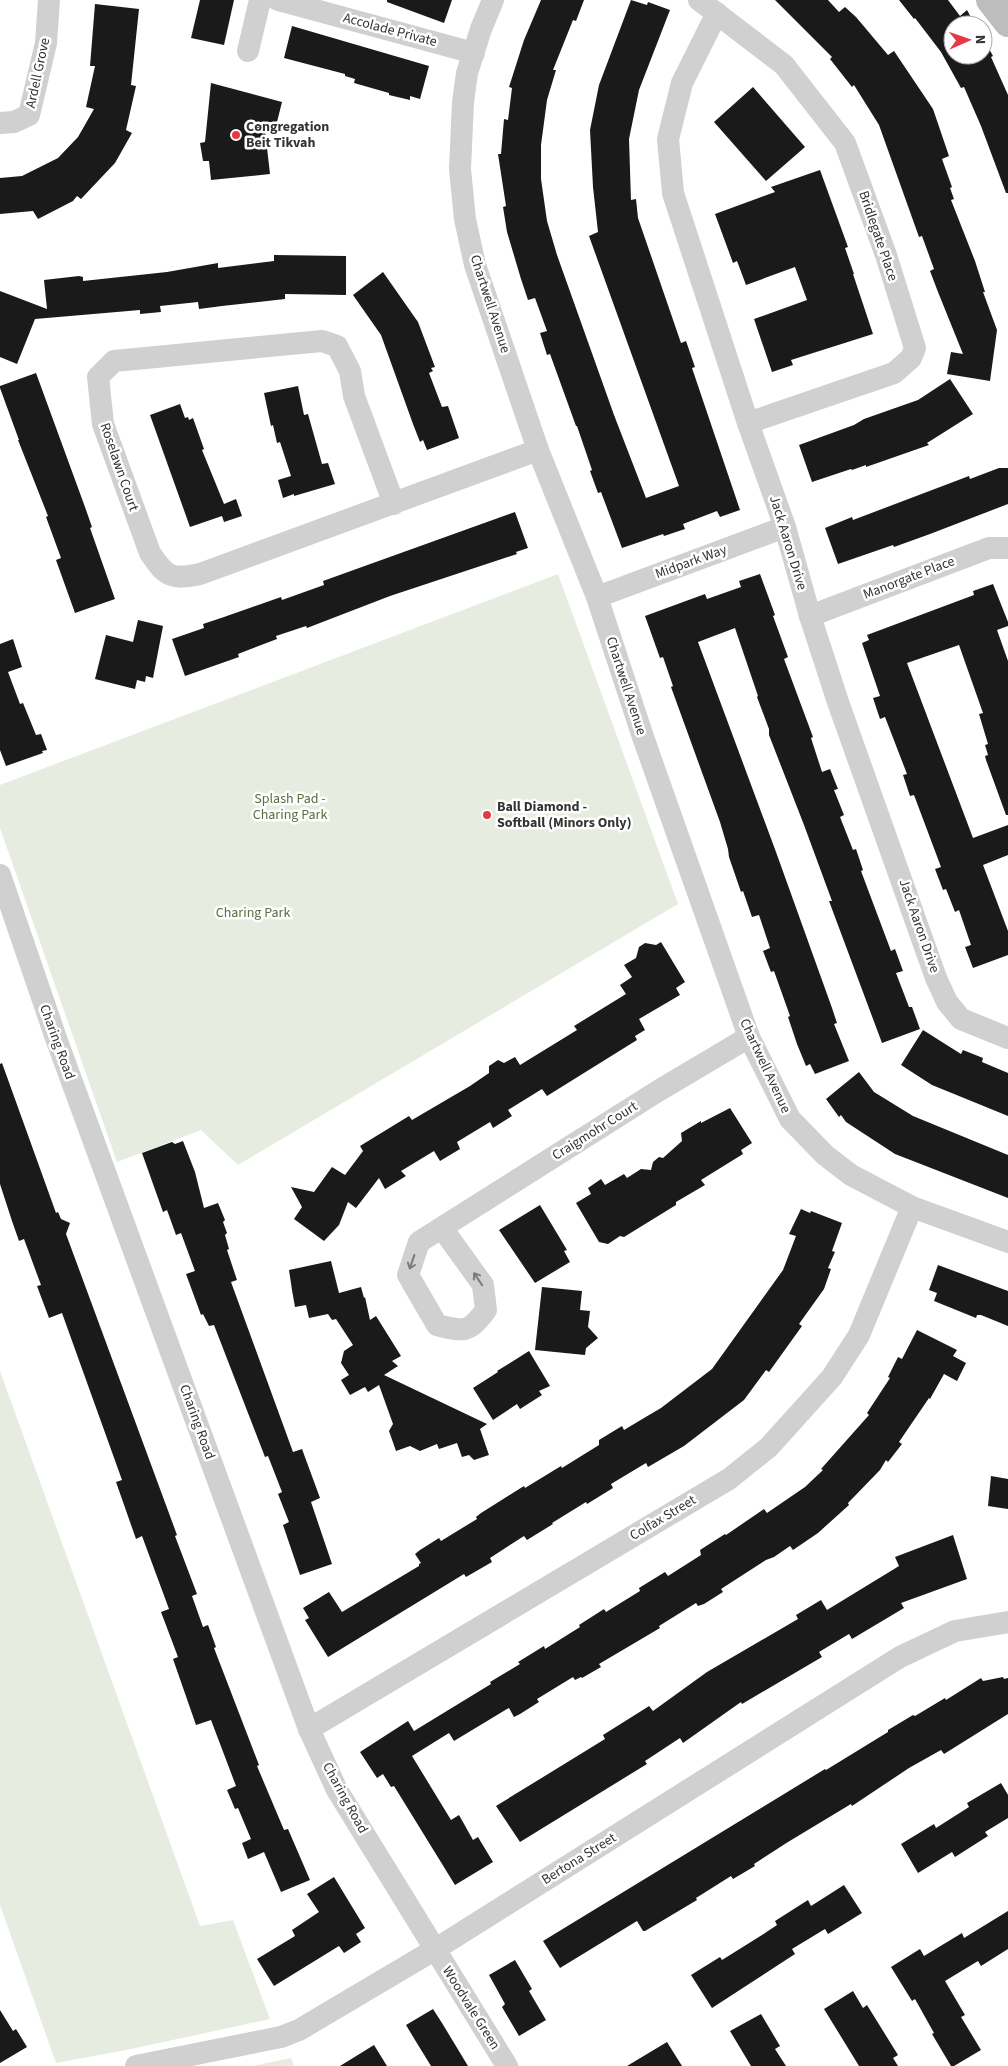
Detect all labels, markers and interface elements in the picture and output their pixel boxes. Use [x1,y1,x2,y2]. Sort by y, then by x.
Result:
street label: Accolade Private [341,8,439,52]
north arrow [943,15,993,65]
text: N [970,35,990,45]
street label: Ardell Grove [21,36,55,110]
place label: Congregation Beit Tikvah [246,117,329,153]
marker: Congregation Beit Tikvah [230,129,242,141]
street label: Bridlegate Place [853,188,903,284]
street label: Chartwell Avenue [465,252,515,356]
street label: Roselawn Court [95,420,144,514]
street label: Jack Aaron Drive [764,493,812,593]
street label: Midpark Way [652,540,730,584]
street label: Manorgate Place [860,551,958,605]
street label: Chartwell Avenue [601,634,651,738]
park label: Splash Pad - Charing Park [253,789,327,825]
place label: Ball Diamond - Softball (Minors Only) [497,797,631,833]
marker: Ball Diamond - Softball (Minors Only) [481,809,493,821]
street label: Jack Aaron Drive [894,876,944,976]
park label: Charing Park [216,903,290,923]
street label: Charing Road [34,1002,80,1082]
street label: Chartwell Avenue [734,1015,796,1117]
street label: Craigmohr Court [548,1097,642,1165]
one-way arrow [407,1254,416,1270]
one-way arrow [473,1272,483,1286]
street label: Charing Road [174,1382,220,1462]
street label: Colfax Street [626,1490,700,1546]
street label: Charing Road [317,1759,373,1837]
street label: Bertona Street [538,1828,620,1890]
street label: Woodvale Green [437,1962,505,2054]

